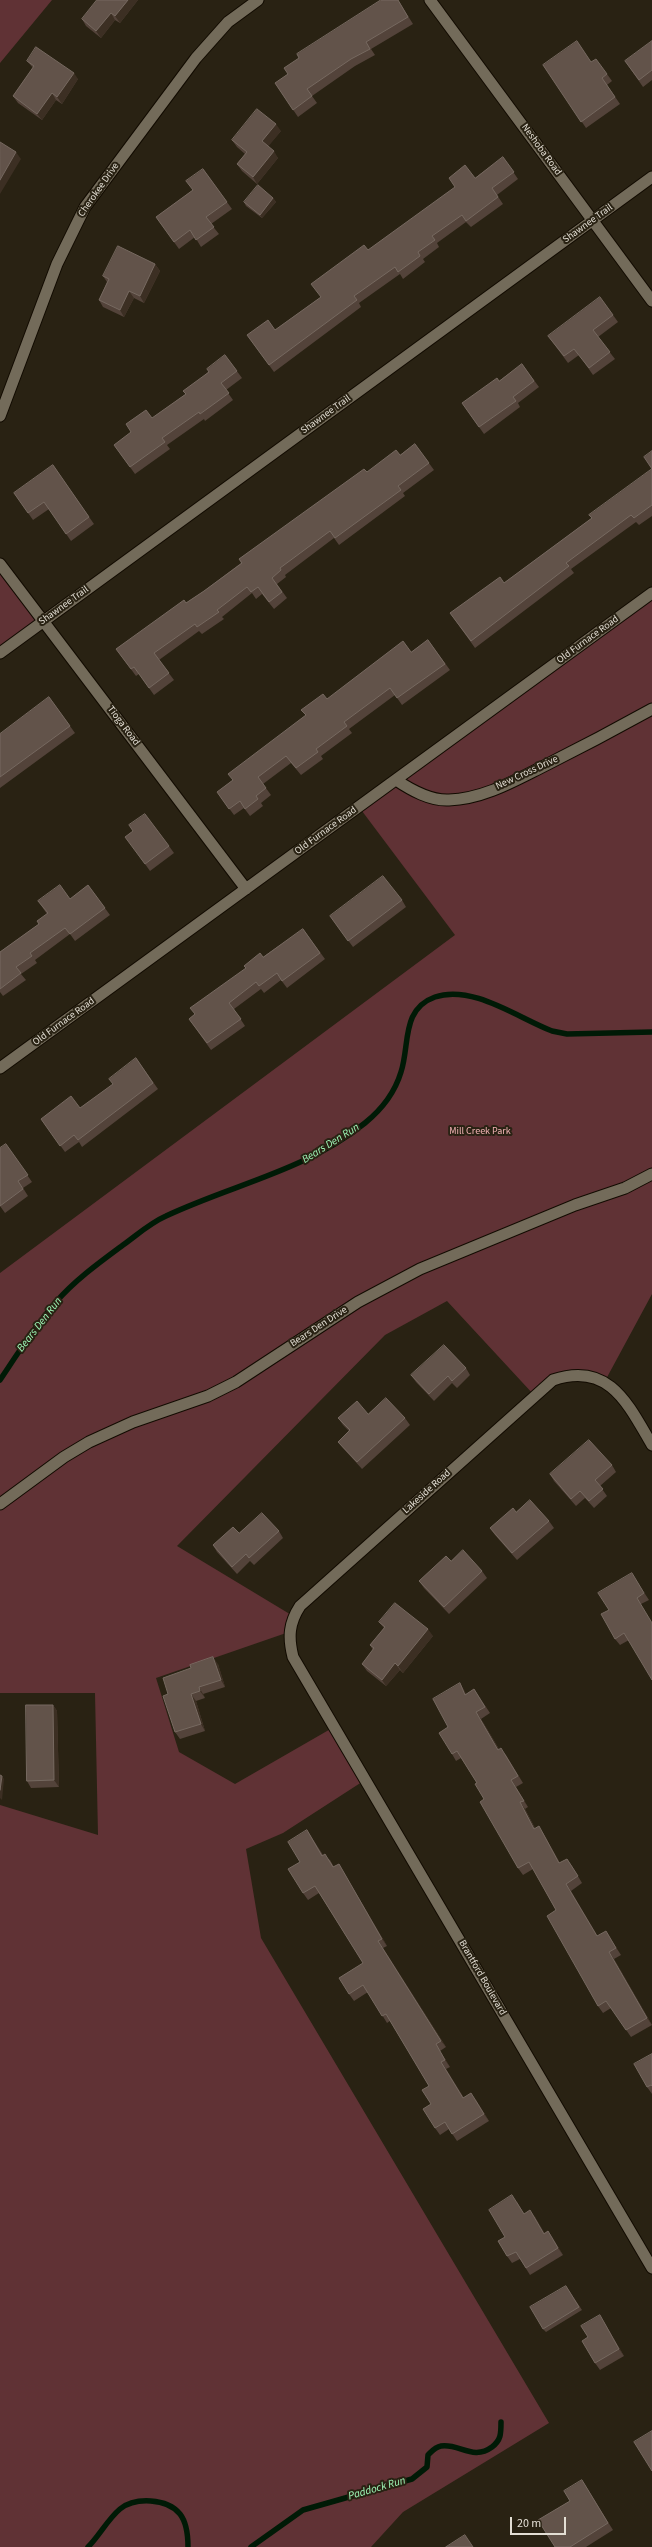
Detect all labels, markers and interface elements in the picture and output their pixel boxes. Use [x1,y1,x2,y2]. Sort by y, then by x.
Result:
street label: Neshoba Road [518,122,564,178]
street label: Cherokee Drive [76,161,122,219]
street label: Shawnee Trail [561,202,615,246]
street label: Shawnee Trail [299,393,353,437]
street label: Shawnee Trail [37,584,91,628]
street label: Old Furnace Road [555,613,621,667]
street label: Tioga Road [104,704,142,748]
street label: New Cross Drive [494,753,560,793]
street label: Old Furnace Road [293,804,359,858]
street label: Old Furnace Road [31,995,97,1049]
water label: Bears Den Run [300,1121,362,1167]
park label: Mill Creek Park [449,1126,511,1138]
water label: Bears Den Run [15,1295,65,1355]
street label: Bears Den Drive [288,1304,350,1350]
street label: Lakeside Road [401,1467,453,1517]
street label: Brantford Boulevard [456,1938,508,2018]
water label: Paddock Run [347,2475,407,2503]
scale bar [512,2509,568,2535]
text: 20 m [517,2515,541,2532]

